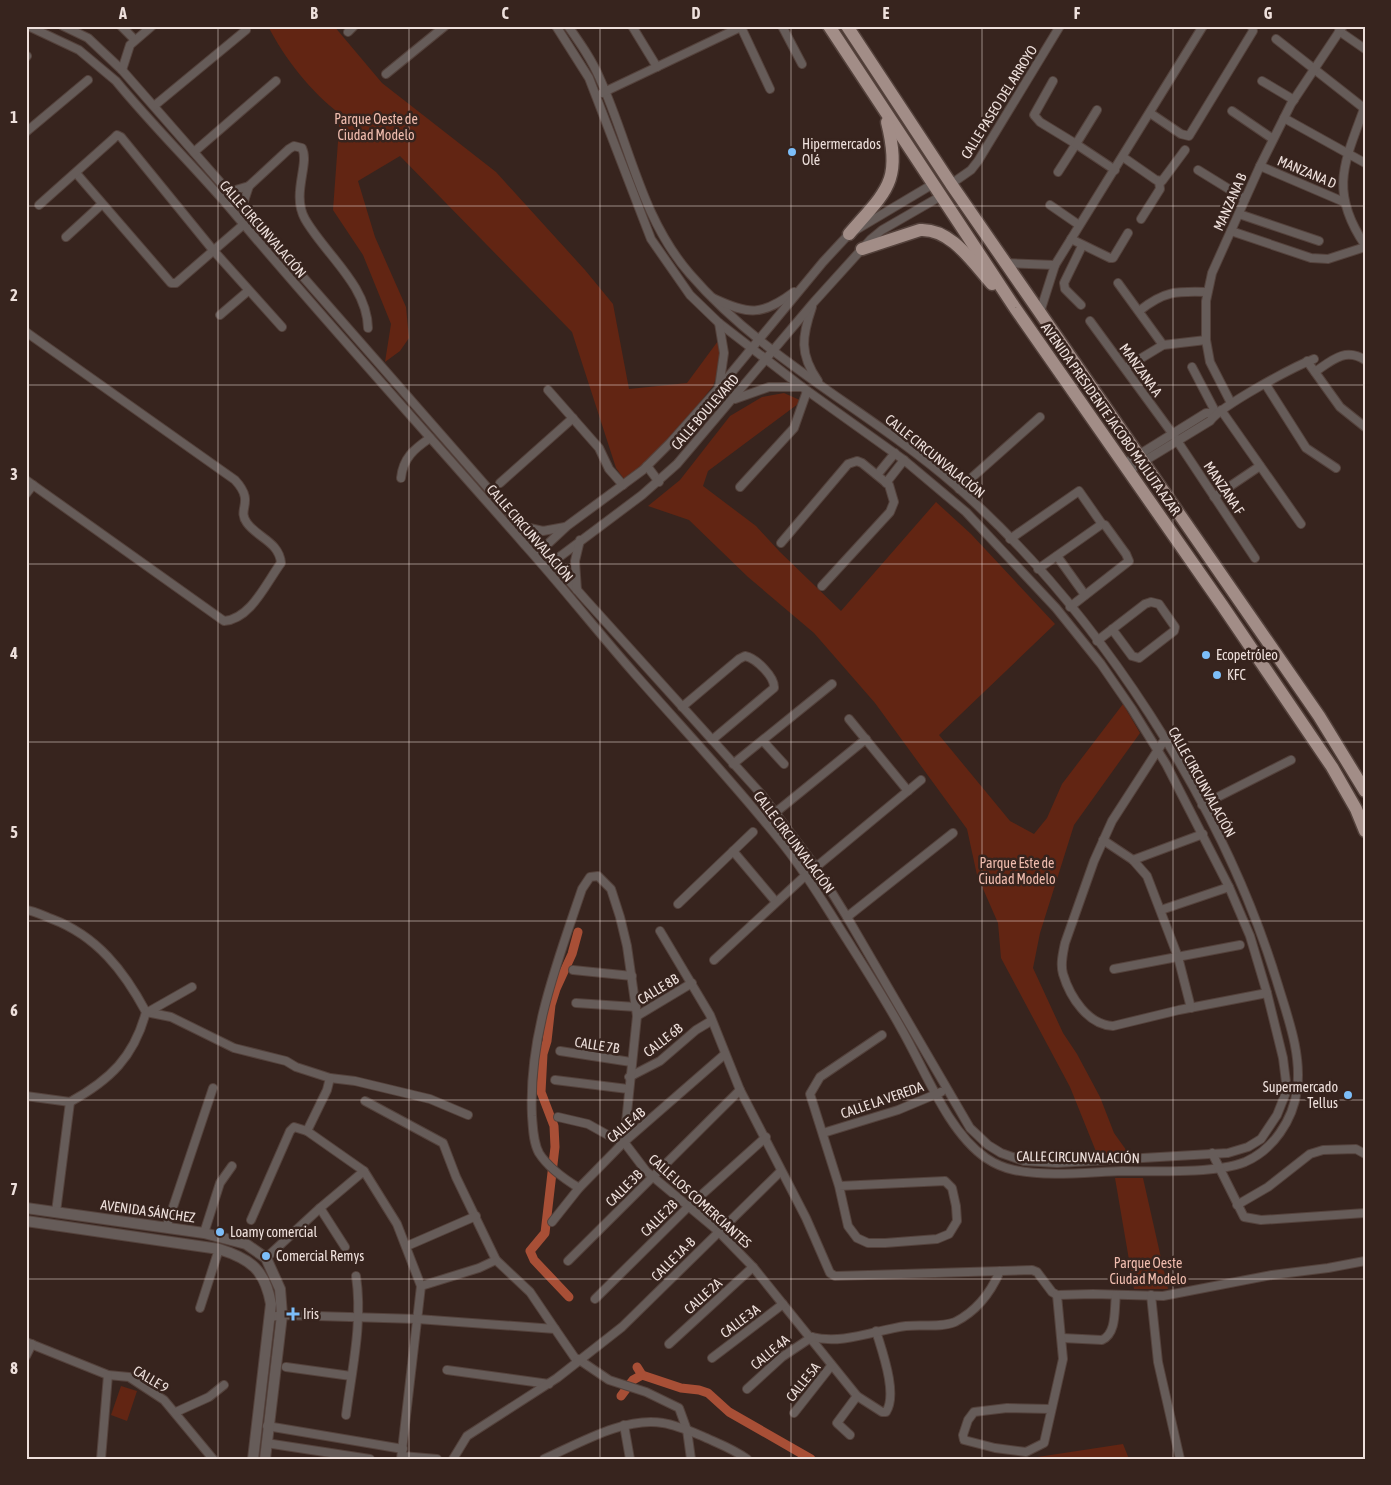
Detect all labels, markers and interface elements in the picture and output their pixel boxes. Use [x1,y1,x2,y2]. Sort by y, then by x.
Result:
text: A [118,4,127,22]
text: B [310,4,318,22]
text: C [501,4,509,22]
text: D [692,4,701,22]
text: E [883,4,890,22]
text: F [1074,4,1081,22]
text: G [1264,4,1273,22]
street label: CALLE PASEO DEL ARROYO [958,42,1040,162]
text: 1 [10,108,18,126]
park label: Parque Oeste de Ciudad Modelo [334,111,418,143]
place label: Hipermercados Olé [802,136,881,168]
marker: Hipermercados Olé [786,146,798,158]
street label: MANZANA D [1275,152,1339,192]
street label: MANZANA B [1210,170,1250,233]
street label: CALLE CIRCUNVALACIÓN [216,177,310,281]
text: 2 [10,286,18,304]
street label: AVENIDA PRESIDENTE JACOBO MAJLUTA AZAR [1038,320,1184,518]
street label: MANZANA A [1116,340,1166,400]
street label: CALLE BOULEVARD [668,371,742,453]
street label: CALLE CIRCUNVALACIÓN [882,411,988,501]
street label: MANZANA F [1200,459,1248,518]
text: 3 [10,465,18,483]
street label: CALLE CIRCUNVALACIÓN [483,481,577,585]
text: 4 [9,644,18,662]
place label: Ecopetróleo [1216,647,1278,663]
marker: Ecopetróleo [1200,649,1212,661]
place label: KFC [1227,667,1247,683]
marker: KFC [1211,669,1223,681]
street label: CALLE CIRCUNVALACIÓN [1165,724,1239,840]
street label: CALLE CIRCUNVALACIÓN [750,788,838,896]
text: 5 [10,823,18,841]
park label: Parque Este de Ciudad Modelo [978,855,1056,887]
street label: CALLE 8B [635,970,682,1007]
text: 6 [10,1001,18,1019]
street label: CALLE 6B [640,1020,686,1060]
street label: CALLE 7B [573,1034,621,1056]
street label: CALLE LA VEREDA [838,1078,926,1122]
place label: Supermercado Tellus [1263,1079,1338,1111]
marker: Supermercado Tellus [1342,1089,1354,1101]
street label: CALLE 4B [604,1104,649,1146]
street label: CALLE CIRCUNVALACIÓN [1016,1148,1140,1166]
street label: CALLE LOS COMERCIANTES [645,1151,755,1251]
street label: CALLE 3B [602,1166,646,1210]
text: 7 [10,1180,18,1198]
street label: AVENIDA SÁNCHEZ [100,1196,196,1226]
street label: CALLE 2B [637,1196,681,1240]
place label: Loamy comercial [230,1224,318,1240]
marker: Loamy comercial [214,1226,226,1238]
street label: CALLE 1A-B [648,1233,699,1284]
place label: Comercial Remys [276,1248,364,1264]
marker: Comercial Remys [260,1250,272,1262]
park label: Parque Oeste Ciudad Modelo [1109,1255,1187,1287]
street label: CALLE 2A [681,1275,725,1317]
street label: CALLE 3A [717,1301,763,1341]
place label: Iris [303,1306,319,1322]
marker: Iris [287,1308,299,1320]
street label: CALLE 4A [747,1331,793,1373]
text: 8 [10,1359,18,1377]
street label: CALLE 5A [783,1359,824,1405]
street label: CALLE 9 [130,1362,172,1396]

